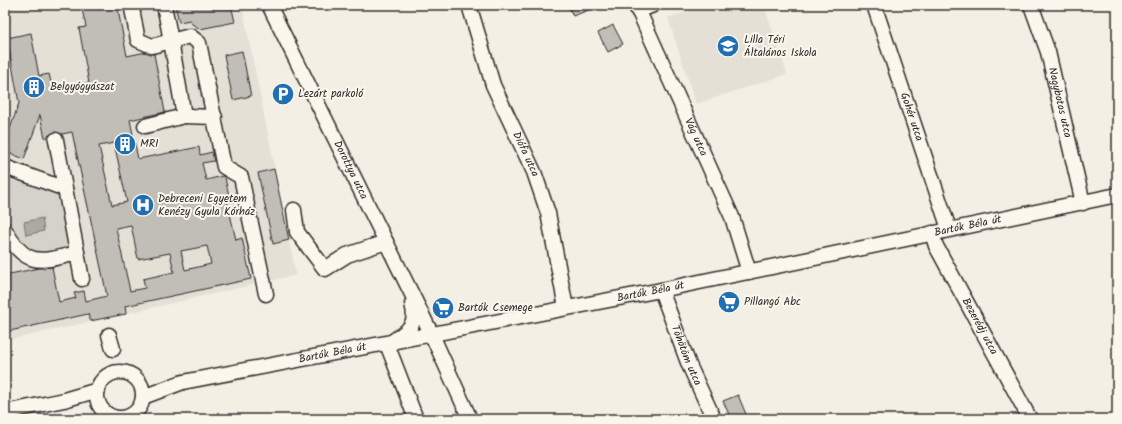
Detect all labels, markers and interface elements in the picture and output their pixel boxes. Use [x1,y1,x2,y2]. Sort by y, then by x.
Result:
place label: Lilla Téri Általános Iskola [744,31,817,62]
school or university icon: Lilla Téri Általános Iskola [715,33,741,59]
street label: Nagybotos utca [1043,66,1077,140]
building icon: Belgyógyászat [21,74,47,100]
place label: Belgyógyászat [50,78,115,96]
parking icon: Lezárt parkoló [270,81,296,107]
place label: Lezárt parkoló [298,85,364,103]
street label: Gohér utca [895,90,928,144]
street label: Vág utca [679,115,712,159]
street label: Diófa utca [507,129,544,179]
building icon: MRI [112,131,138,157]
place label: MRI [140,135,159,153]
street label: Dorottya utca [328,137,373,203]
place label: Debreceni Egyetem Kenézy Gyula Kórház [158,190,255,221]
hospital icon: Debreceni Egyetem Kenézy Gyula Kórház [130,192,156,218]
street label: Bartók Béla út [933,210,1004,242]
street label: Bartók Béla út [615,276,687,307]
supermarket icon: Pillangó Abc [716,289,742,315]
place label: Pillangó Abc [744,293,801,311]
supermarket icon: Bartók Csemege [430,295,456,321]
street label: Bezerédj utca [957,295,1002,358]
place label: Bartók Csemege [458,299,533,317]
street label: Töhötöm utca [666,323,706,389]
street label: Bartók Béla út [297,338,369,369]

